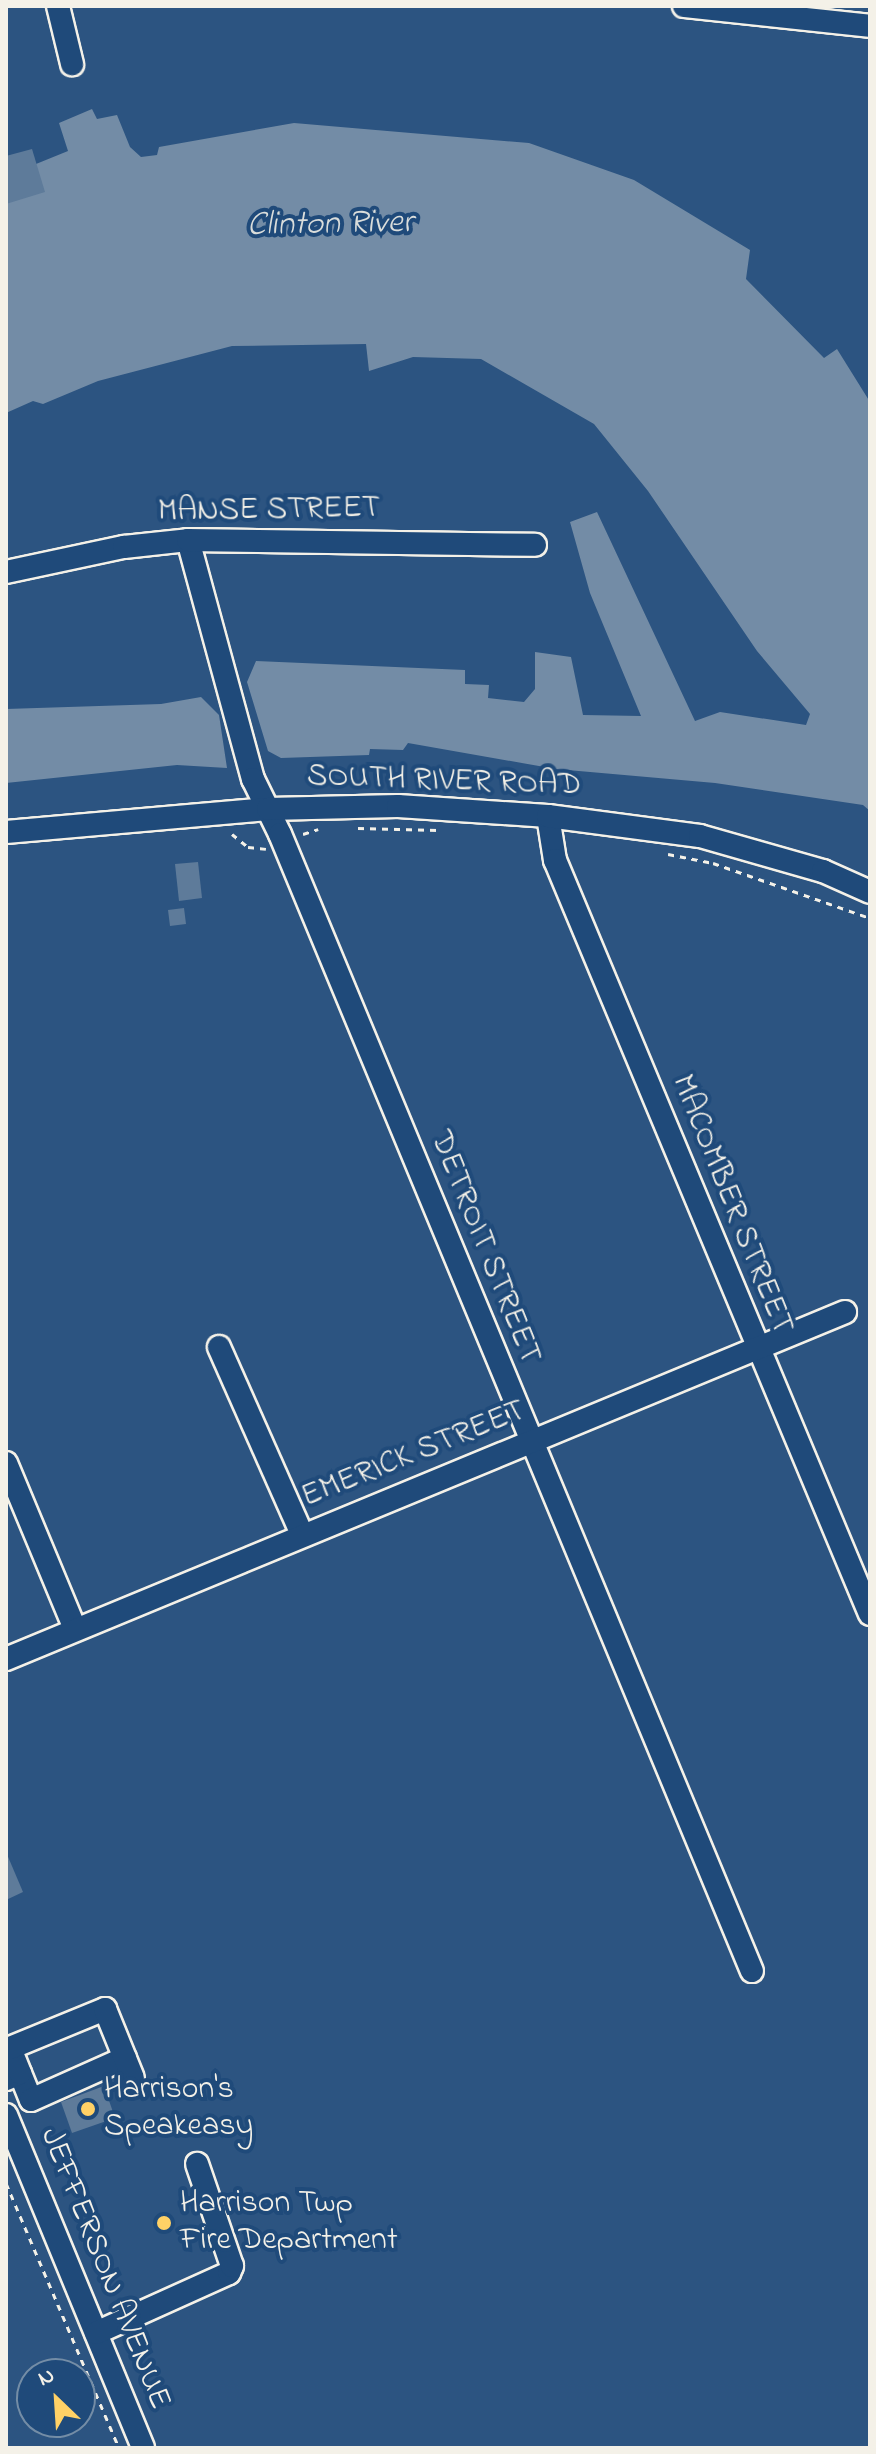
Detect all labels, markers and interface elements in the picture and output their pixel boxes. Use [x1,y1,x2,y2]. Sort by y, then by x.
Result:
water label: Clinton River [246,203,414,247]
street label: MANSE STREET [157,490,381,532]
street label: SOUTH RIVER ROAD [306,758,582,806]
street label: MACOMBER STREET [661,1070,801,1340]
street label: DETROIT STREET [420,1126,548,1370]
street label: EMERICK STREET [296,1393,532,1517]
place label: Harrison's Speakeasy [104,2072,253,2147]
marker: Harrison's Speakeasy [79,2100,97,2118]
street label: JEFFERSON AVENUE [30,2123,178,2415]
place label: Harrison Twp Fire Department [180,2186,398,2261]
marker: Harrison Twp Fire Department [155,2214,173,2232]
north arrow [16,2358,96,2438]

